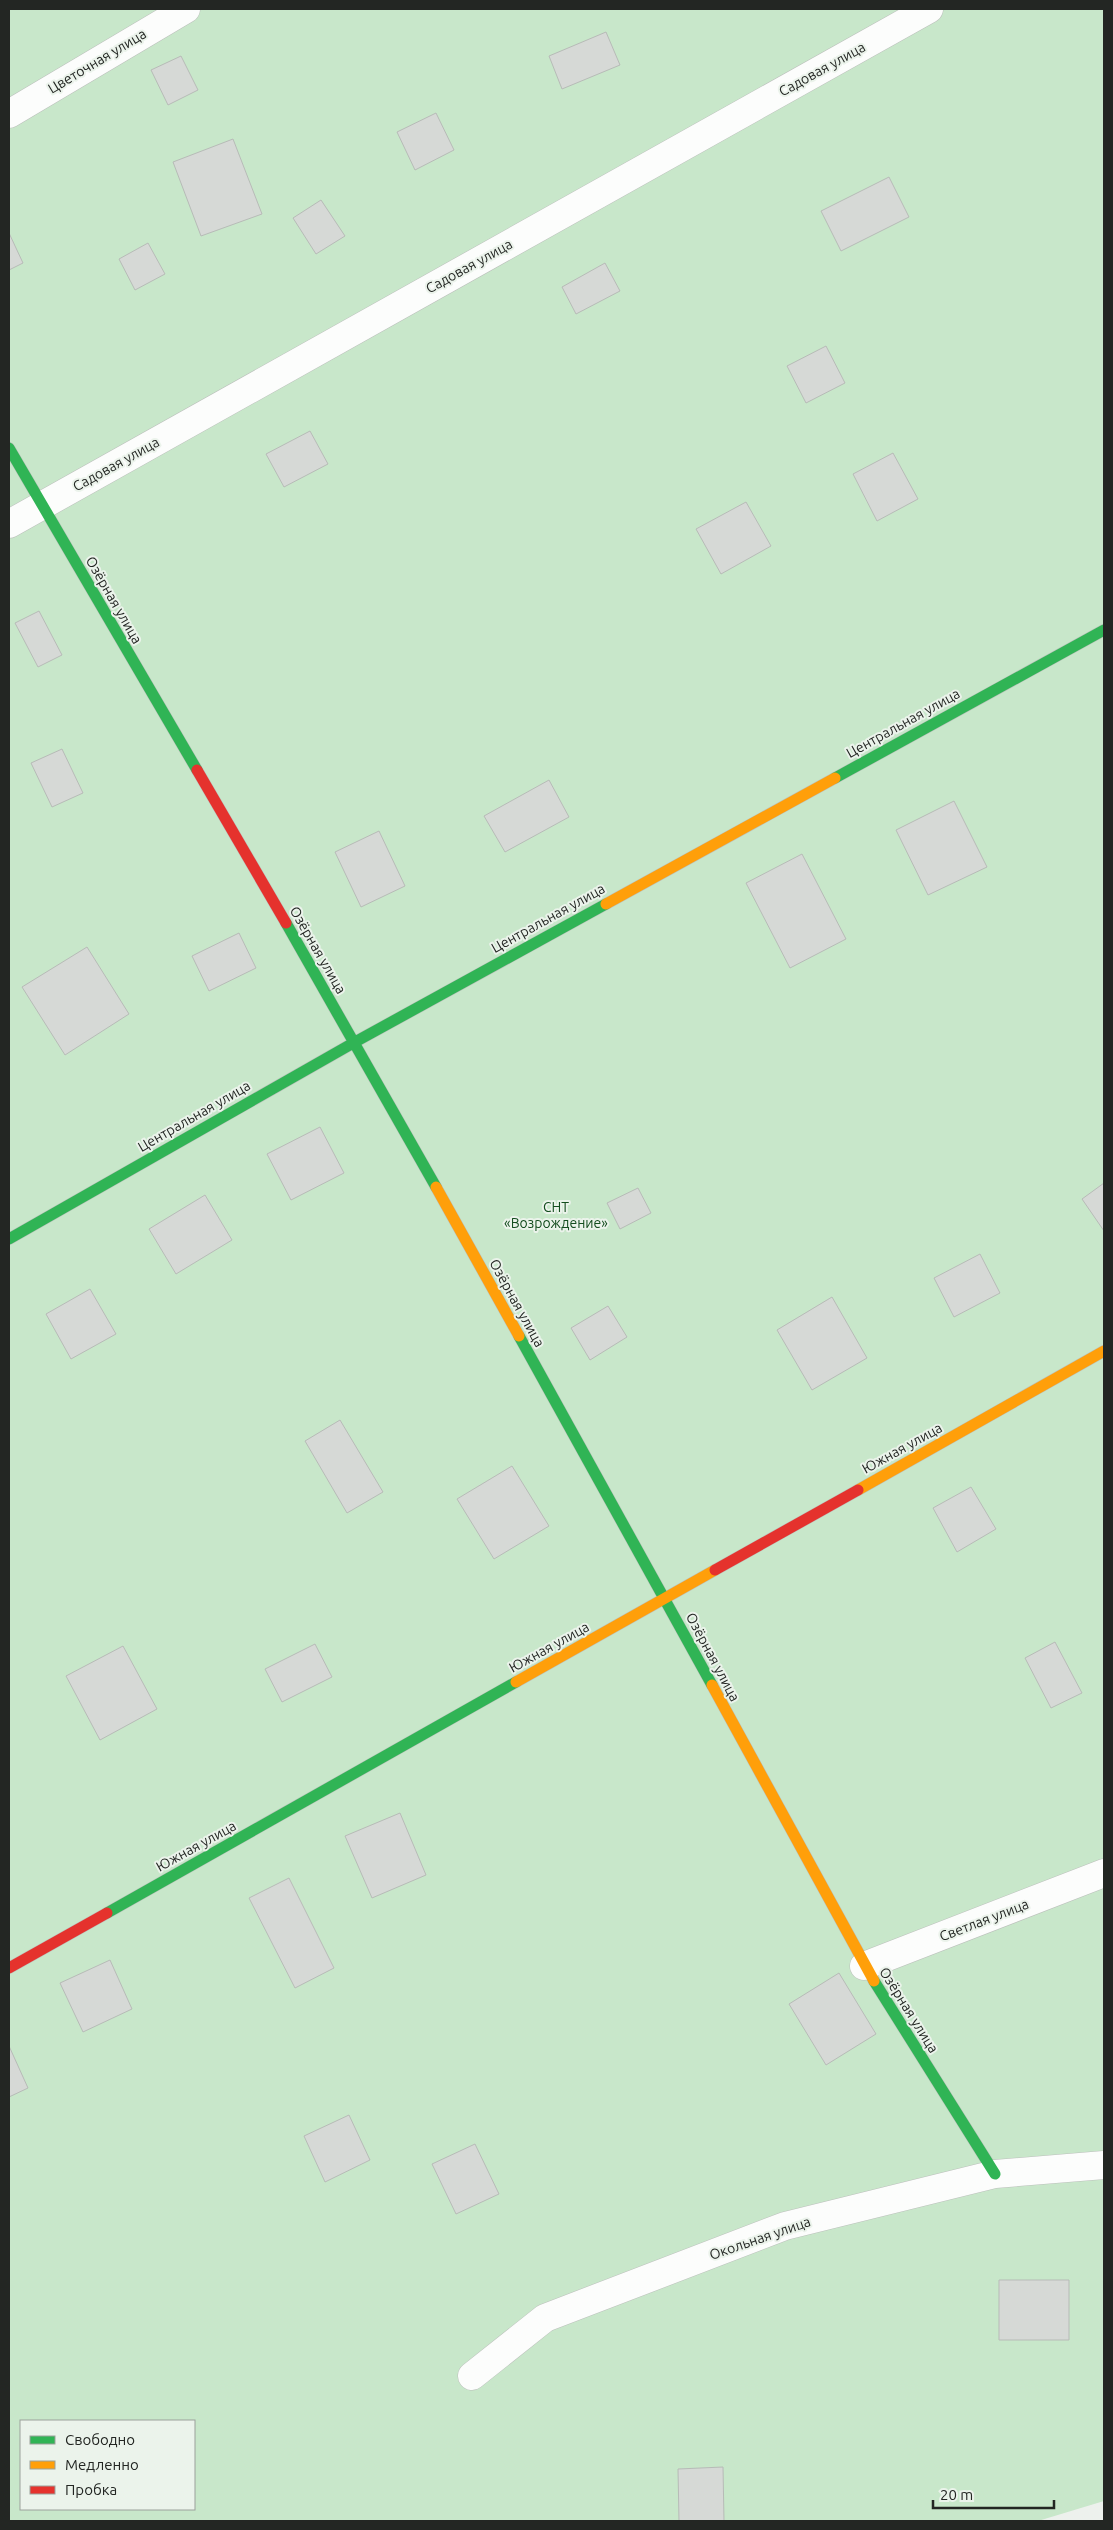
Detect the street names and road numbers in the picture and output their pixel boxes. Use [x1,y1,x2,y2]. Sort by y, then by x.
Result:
street label: Цветочная улица [45,25,149,97]
street label: Садовая улица [776,39,868,99]
street label: Садовая улица [423,236,515,296]
street label: Садовая улица [70,434,162,494]
street label: Озёрная улица [83,554,145,646]
street label: Центральная улица [843,685,963,761]
street label: Центральная улица [488,880,608,956]
street label: Озёрная улица [287,904,349,996]
street label: Центральная улица [135,1077,253,1155]
street label: Озёрная улица [486,1256,548,1350]
street label: Южная улица [859,1419,945,1477]
street label: Озёрная улица [683,1610,743,1704]
street label: Южная улица [506,1618,592,1676]
street label: Южная улица [153,1817,239,1875]
street label: Светлая улица [937,1896,1031,1944]
street label: Озёрная улица [876,1964,942,2056]
street label: Окольная улица [707,2213,813,2263]

